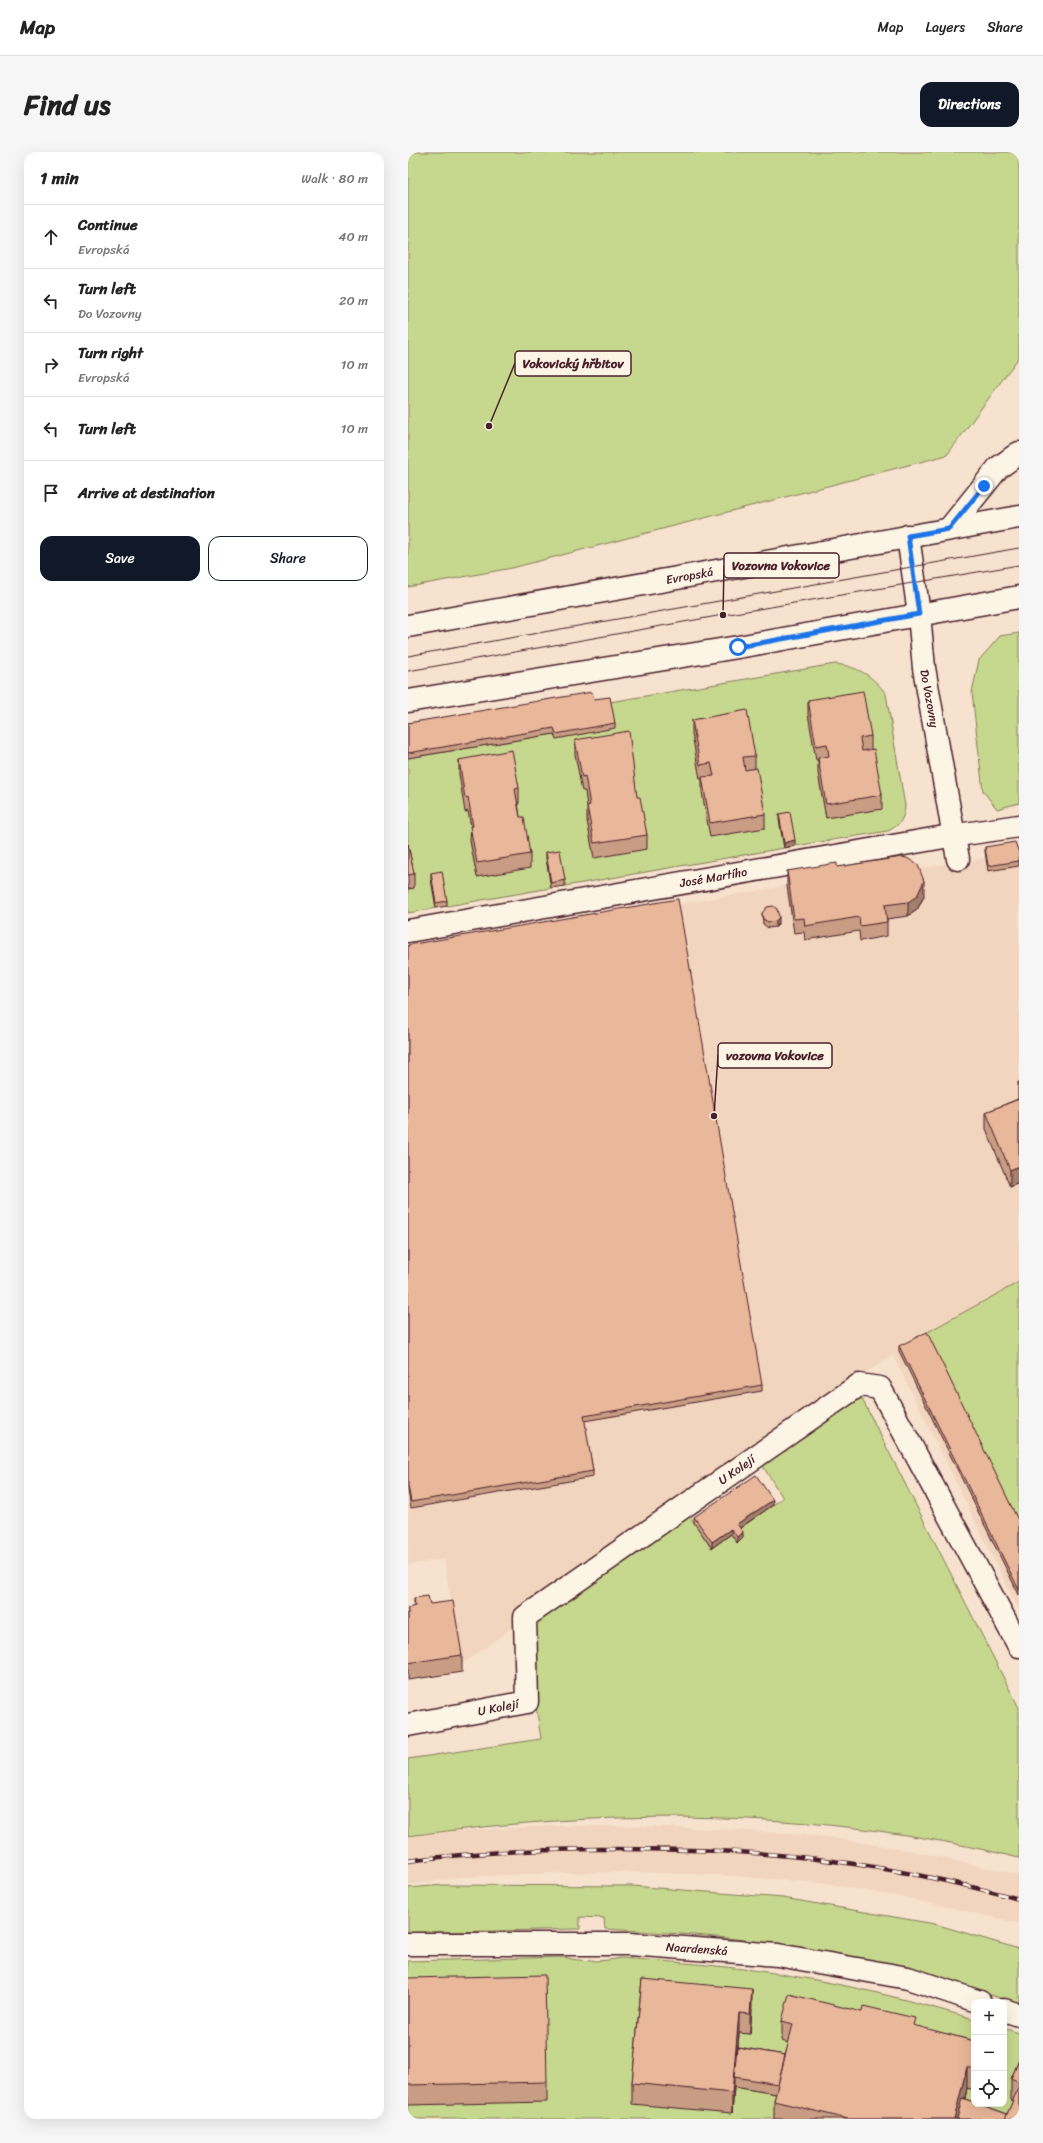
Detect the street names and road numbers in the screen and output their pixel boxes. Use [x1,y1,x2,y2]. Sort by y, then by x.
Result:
street label: Evropská [664,561,715,591]
street label: Do Vozovny [913,668,946,730]
street label: José Martího [677,861,749,894]
street label: U Kolejí [713,1448,761,1491]
street label: U Kolejí [476,1693,522,1722]
street label: Naardenská [665,1936,728,1962]

